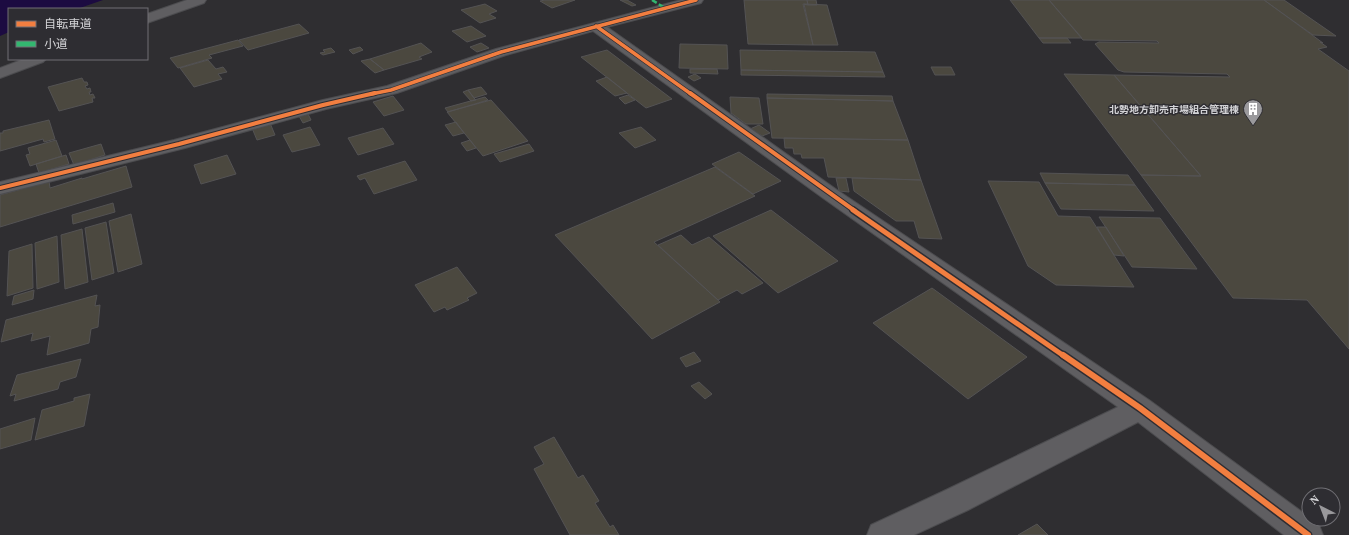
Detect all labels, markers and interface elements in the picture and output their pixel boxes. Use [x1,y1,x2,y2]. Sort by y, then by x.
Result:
legend [8,8,148,60]
text: 自転車道 [44,16,92,32]
text: 小道 [44,36,68,52]
building icon: 北勢地方卸売市場組合管理棟 [1242,98,1264,126]
place label: 北勢地方卸売市場組合管理棟 [1109,103,1239,116]
north arrow [1301,487,1341,527]
text: N [1307,492,1323,508]

